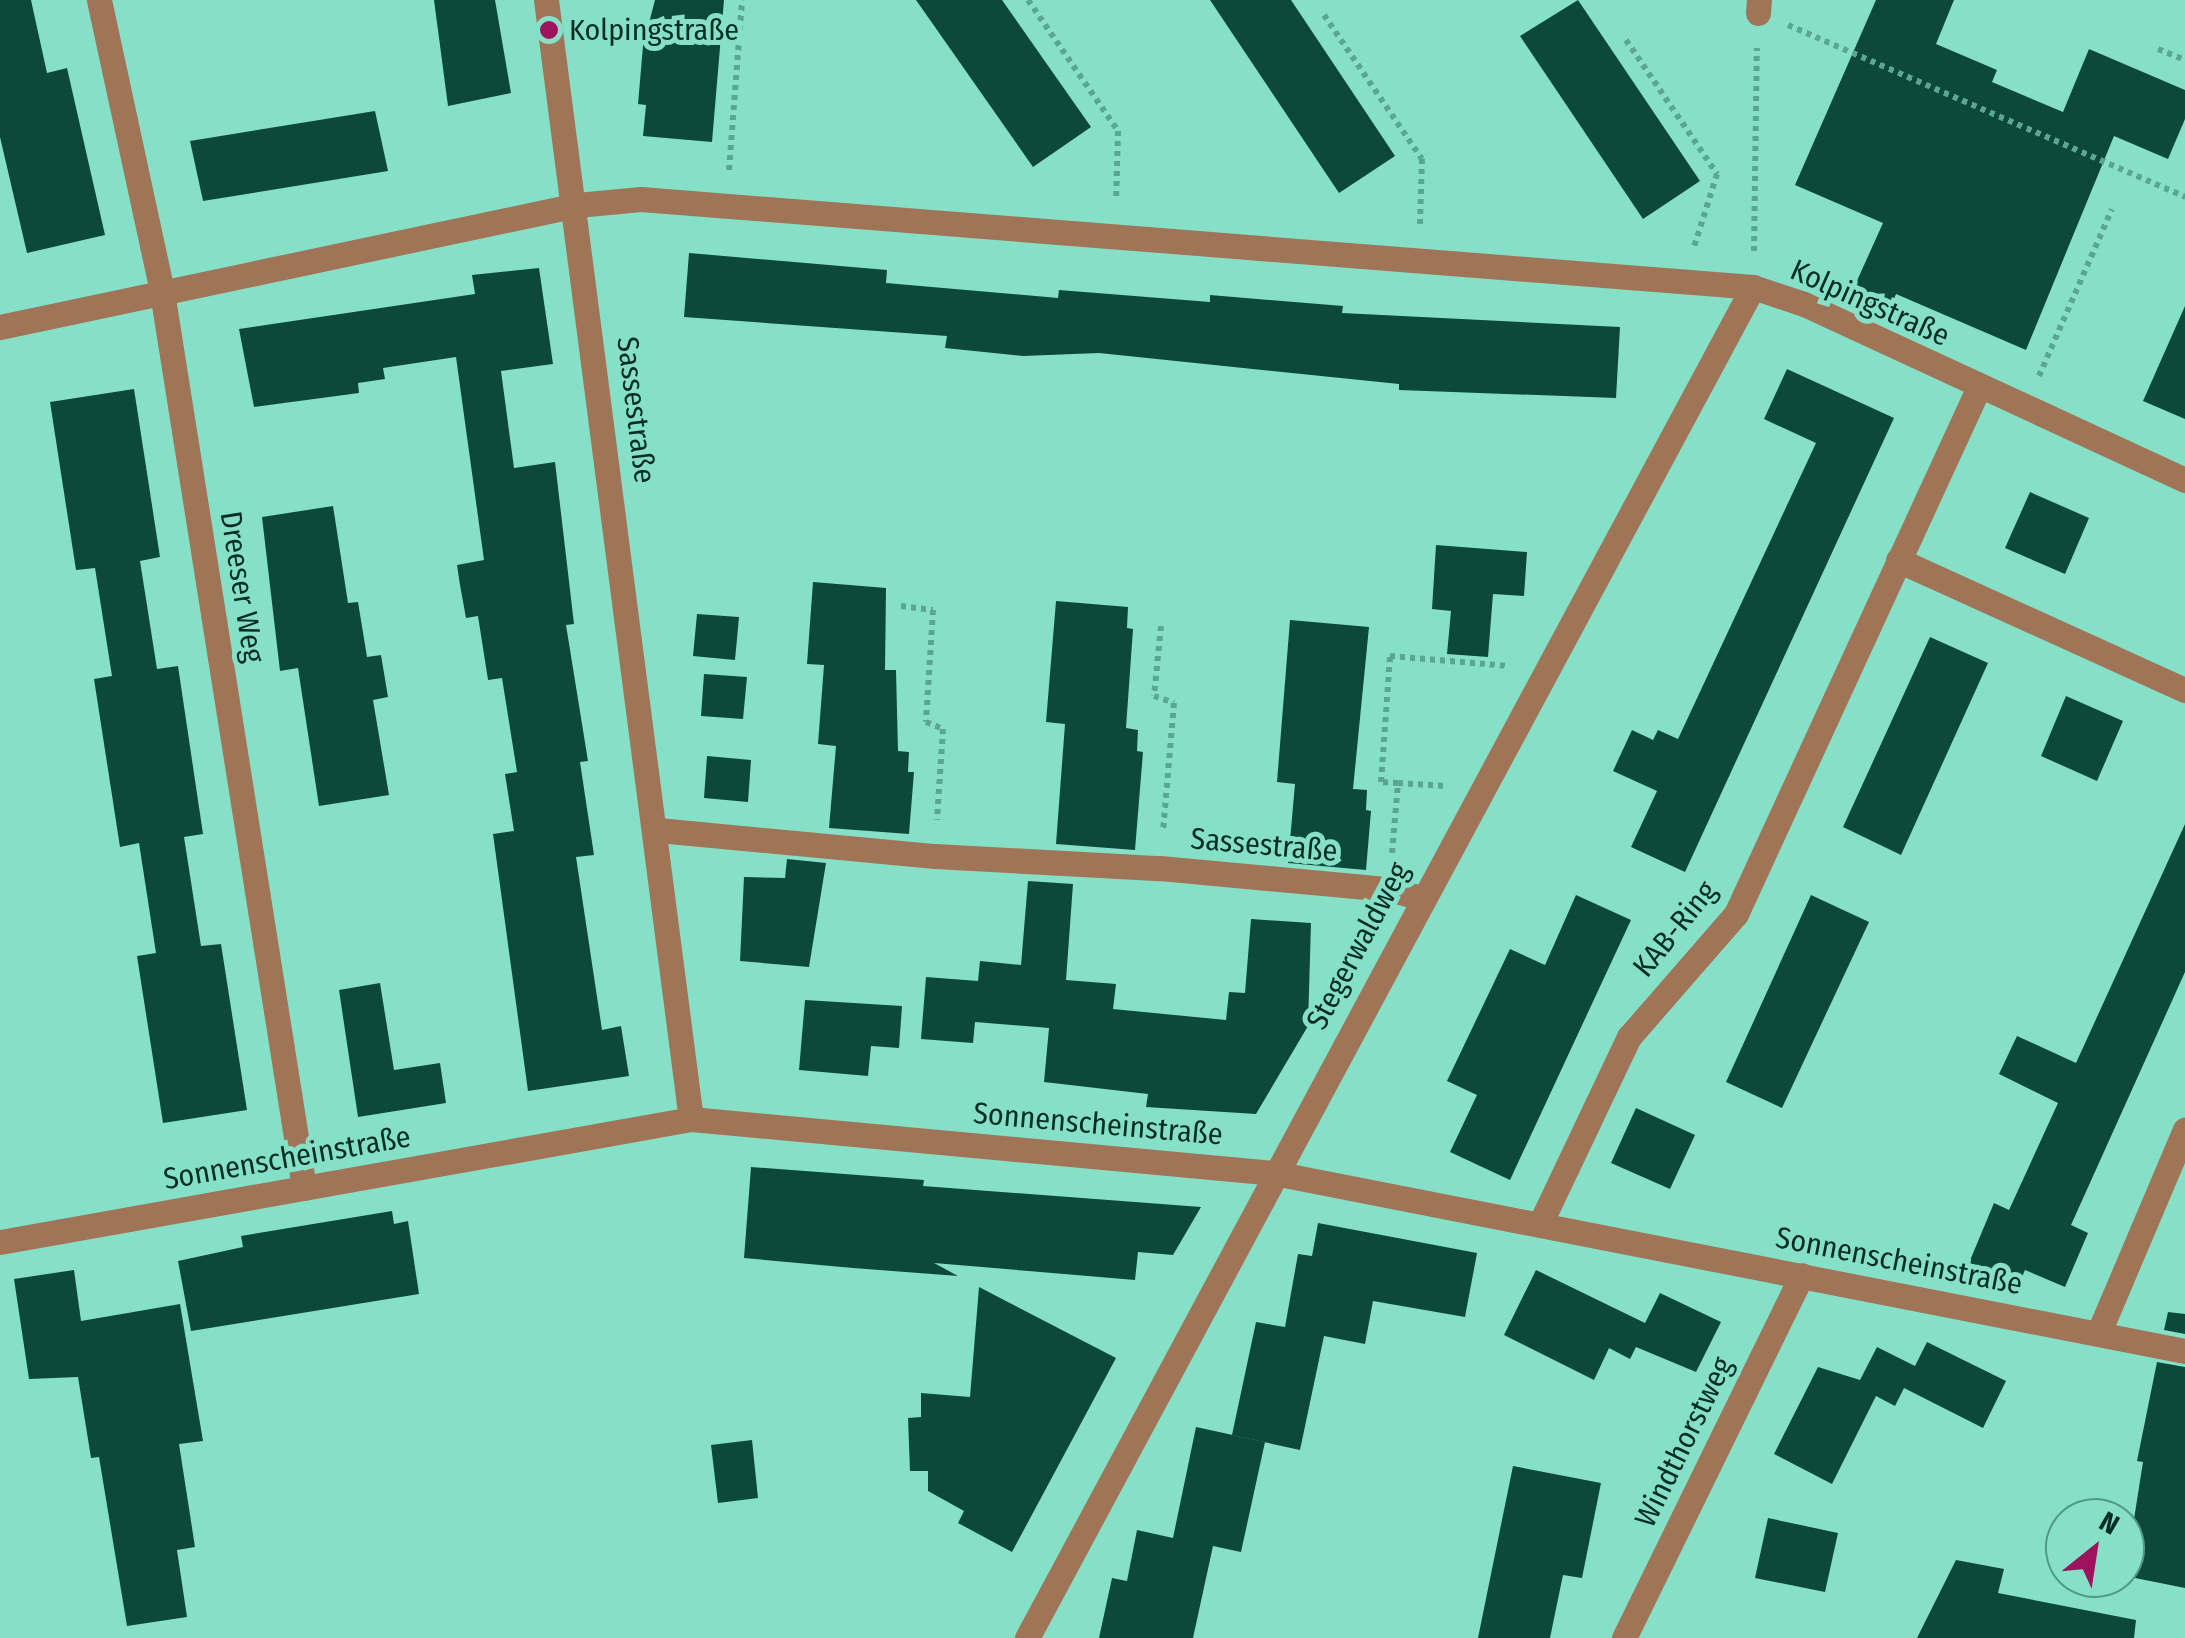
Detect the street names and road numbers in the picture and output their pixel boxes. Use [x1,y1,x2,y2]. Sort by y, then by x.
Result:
street label: Kolpingstraße [1785,252,1955,354]
street label: Sassestraße [609,335,663,485]
street label: Dreeser Weg [212,509,272,665]
street label: Sassestraße [1189,821,1339,869]
street label: Stegerwaldweg [1299,856,1417,1036]
street label: KAB-Ring [1625,874,1725,984]
street label: Sonnenscheinstraße [972,1095,1224,1153]
street label: Sonnenscheinstraße [161,1119,413,1197]
street label: Sonnenscheinstraße [1773,1219,2025,1303]
street label: Windthorstweg [1627,1351,1741,1533]

